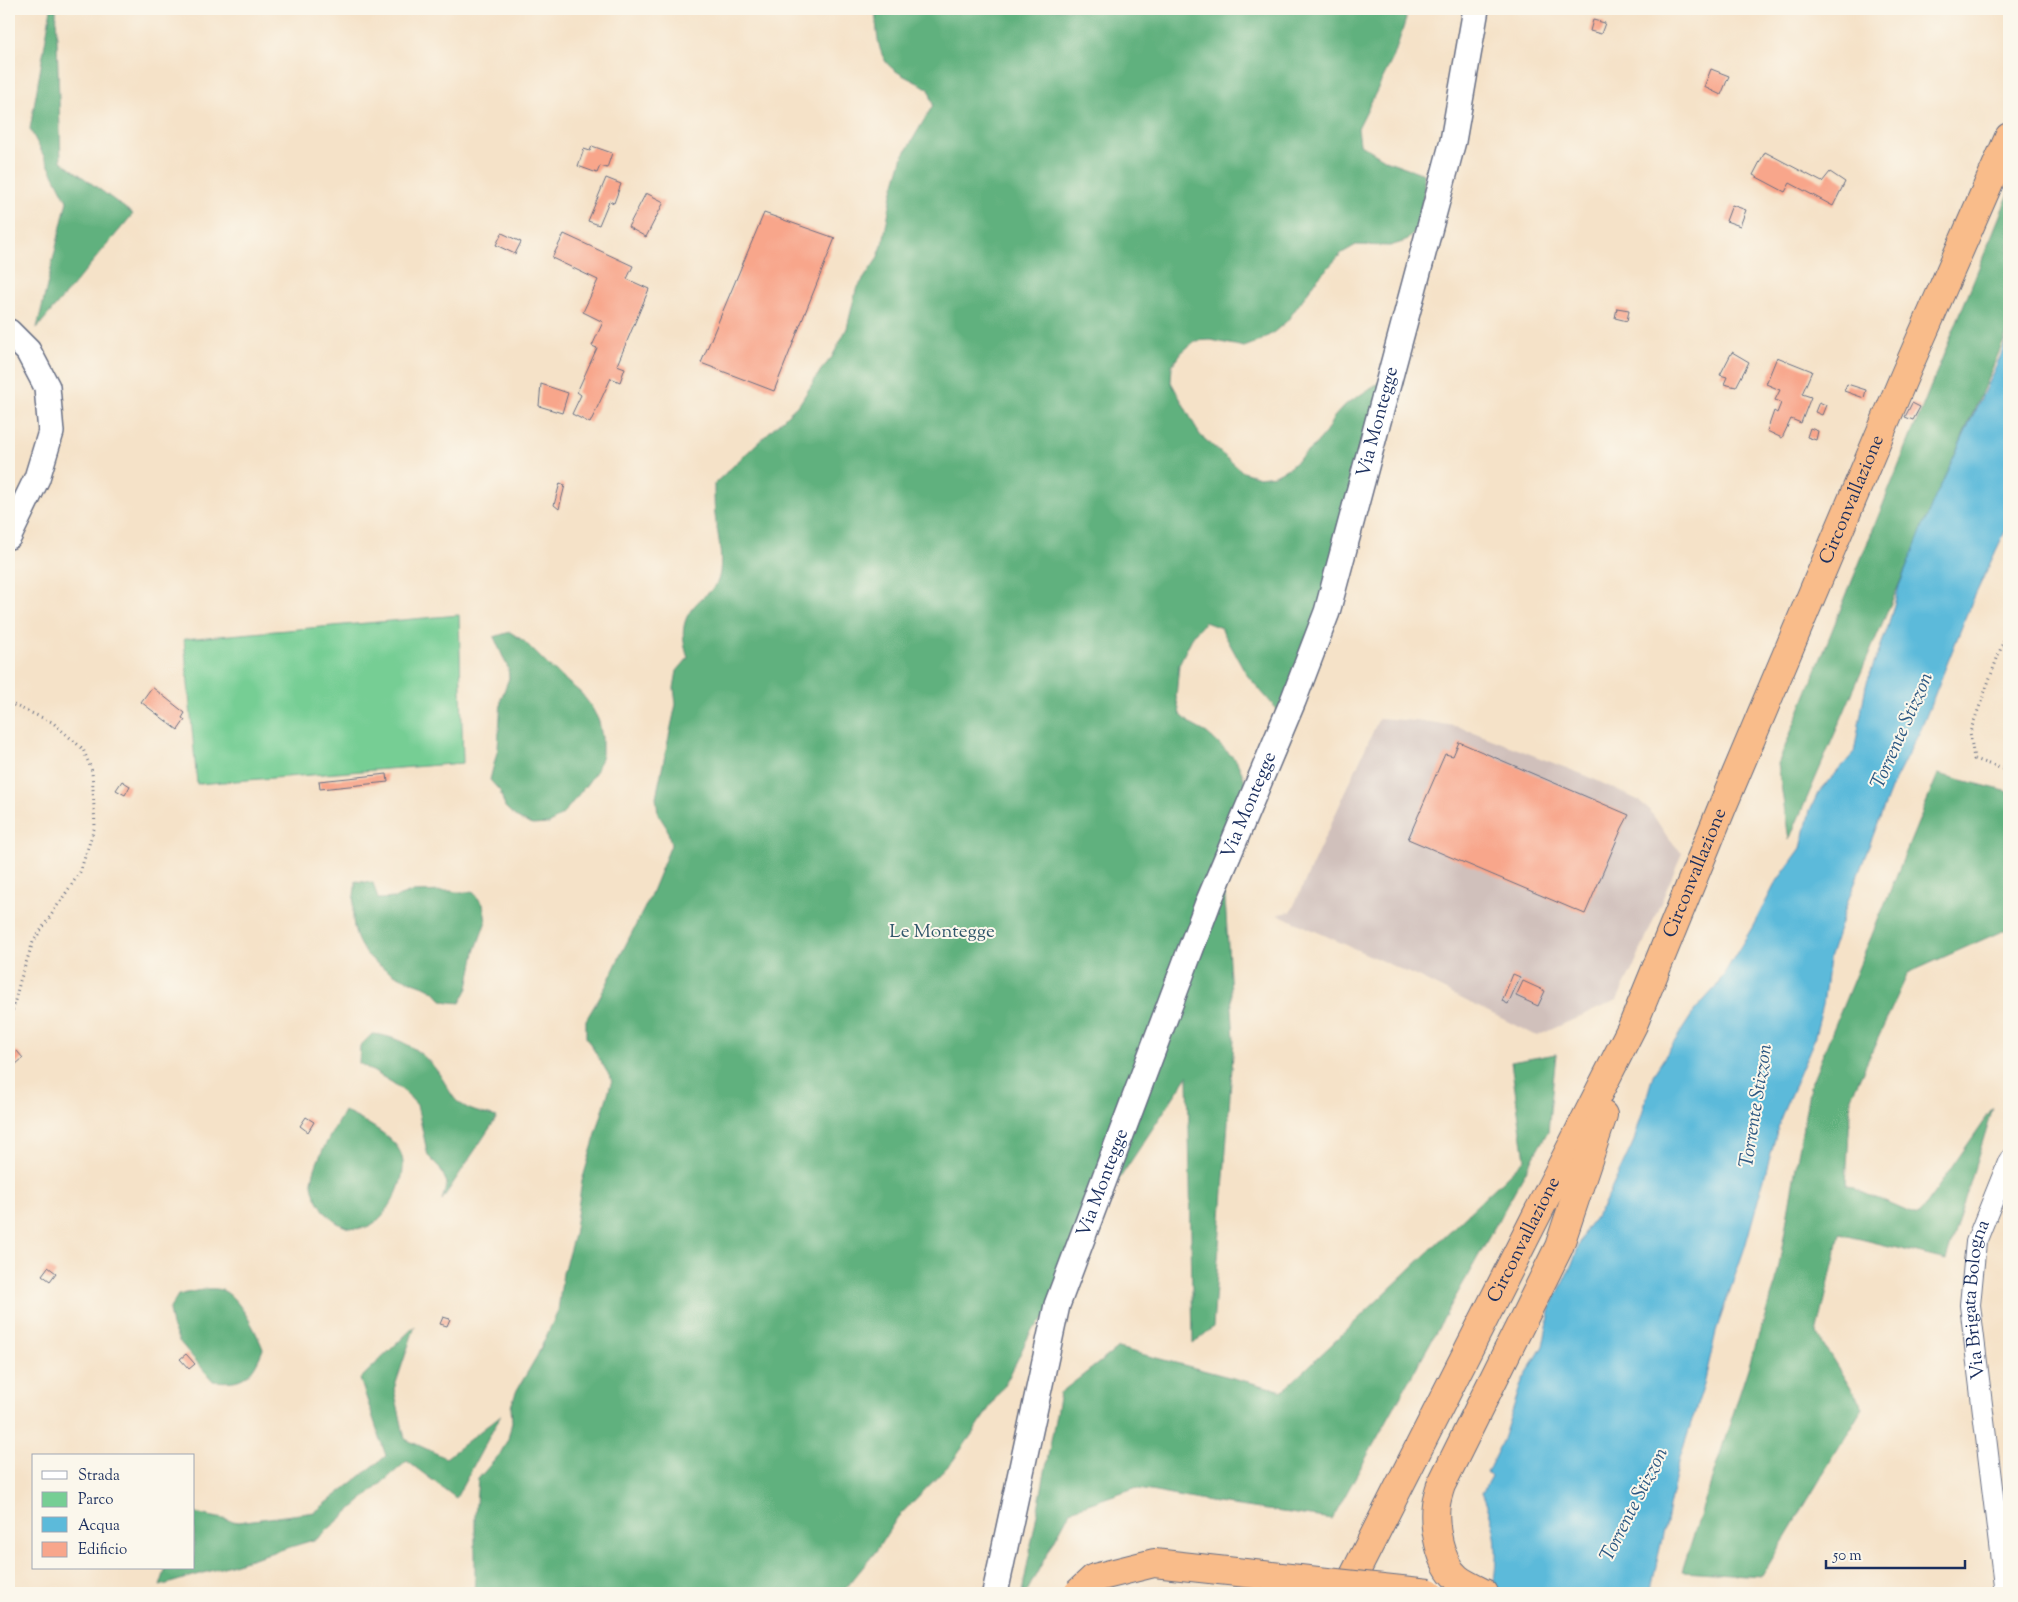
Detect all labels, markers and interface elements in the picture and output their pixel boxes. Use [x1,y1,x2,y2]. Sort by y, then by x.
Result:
street label: Via Montegge [1350,364,1406,481]
street label: Circonvallazione [1813,431,1891,569]
water label: Torrente Stizzon [1864,667,1942,794]
street label: Via Montegge [1215,748,1284,863]
street label: Circonvallazione [1657,804,1734,942]
park label: Le Montegge [889,919,995,946]
water label: Torrente Stizzon [1733,1041,1781,1170]
street label: Via Montegge [1070,1125,1136,1241]
street label: Circonvallazione [1481,1172,1567,1308]
street label: Via Brigata Bologna [1957,1215,1997,1381]
water label: Torrente Stizzon [1594,1442,1677,1567]
legend [32,1454,195,1570]
text: Strada [78,1466,120,1487]
text: Parco [78,1490,114,1511]
text: Acqua [78,1516,120,1537]
scale bar [1826,1537,1964,1569]
text: Edificio [78,1540,127,1561]
text: 50 m [1832,1546,1862,1567]

